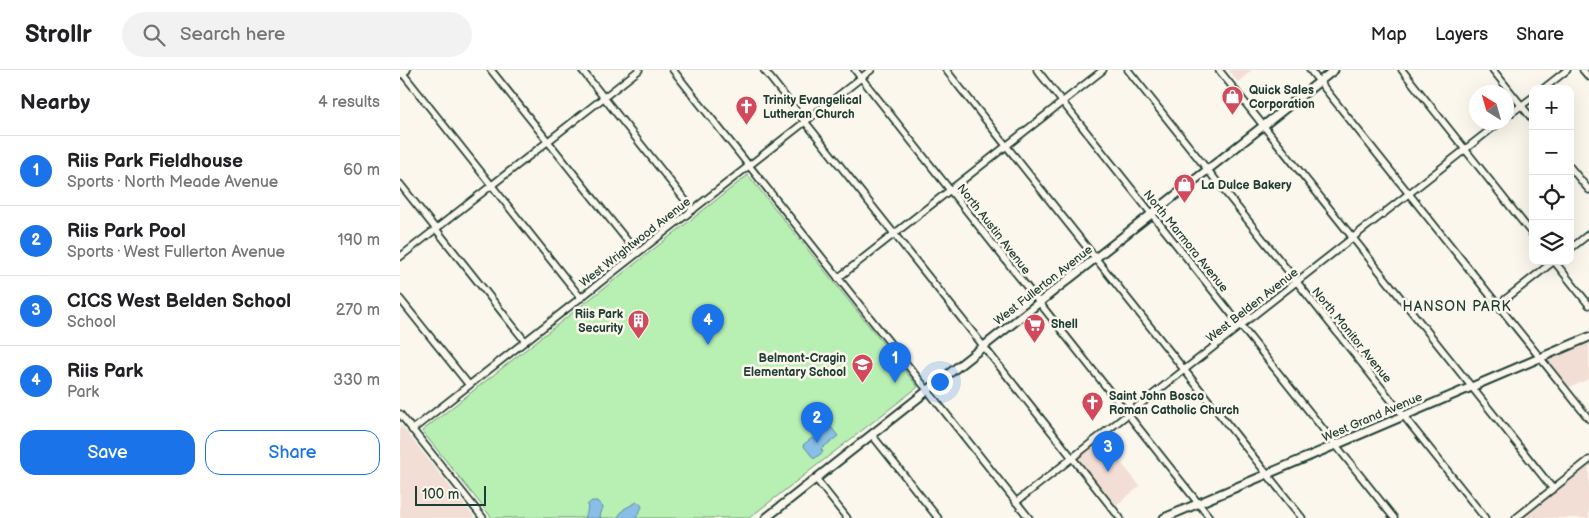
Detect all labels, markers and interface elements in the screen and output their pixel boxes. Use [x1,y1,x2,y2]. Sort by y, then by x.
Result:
search box [122,12,472,57]
text: Strollr [25,20,92,49]
icon: search [140,21,168,49]
text: Search here [180,23,285,46]
text: Map [1371,24,1407,45]
text: Layers [1435,24,1488,45]
text: Share [1516,24,1564,45]
place label: Quick Sales Corporation [1249,83,1315,112]
shop icon: Quick Sales Corporation [1221,85,1245,116]
north arrow [1469,85,1514,130]
map controls [1529,85,1574,265]
button: + [1529,85,1574,130]
text: Nearby [20,90,90,115]
text: 4 results [318,93,380,112]
place label: Trinity Evangelical Lutheran Church [763,93,862,122]
church icon: Trinity Evangelical Lutheran Church [735,95,759,126]
button: − [1529,130,1574,175]
text: Riis Park Fieldhouse [67,150,243,173]
text: 1 [33,161,39,180]
text: 60 m [343,161,380,180]
text: Sports · North Meade Avenue [67,173,278,192]
shop icon: La Dulce Bakery [1173,173,1197,204]
button: locate [1529,175,1574,220]
place label: La Dulce Bakery [1201,178,1292,193]
street label: North Austin Avenue [954,181,1034,277]
street label: North Marmora Avenue [1140,187,1231,295]
street label: West Wrightwood Avenue [577,194,694,291]
text: Riis Park Pool [67,220,186,243]
button: layers [1529,220,1574,265]
text: 2 [31,231,41,250]
text: 190 m [338,231,380,250]
street label: West Fullerton Avenue [991,242,1096,329]
text: Sports · West Fullerton Avenue [67,243,285,262]
street label: West Belden Avenue [1203,265,1301,346]
street label: North Monitor Avenue [1308,285,1395,386]
text: CICS West Belden School [67,290,291,313]
district label: HANSON PARK [1402,298,1512,315]
text: 3 [31,301,41,320]
text: 270 m [336,301,380,320]
pin: 4 [692,304,724,345]
place label: Riis Park Security [575,307,624,336]
building icon: Riis Park Security [627,309,651,340]
supermarket icon: Shell [1023,312,1047,343]
text: School [67,313,116,332]
place label: Shell [1051,317,1078,332]
pin: 1 [879,342,911,383]
place label: Belmont-Cragin Elementary School [743,351,846,380]
school or university icon: Belmont-Cragin Elementary School [850,353,874,384]
text: Riis Park [67,360,143,383]
your location [927,369,953,395]
text: 4 [31,371,41,390]
text: 330 m [333,371,380,390]
text: Park [67,383,99,402]
place label: Saint John Bosco Roman Catholic Church [1109,389,1239,418]
street label: West Grand Avenue [1320,390,1425,445]
church icon: Saint John Bosco Roman Catholic Church [1081,391,1105,422]
pin: 2 [801,402,833,443]
button: Save [20,430,195,475]
button: Share [205,430,380,475]
pin: 3 [1092,431,1124,472]
scale bar [415,483,486,506]
text: 100 m [422,486,459,503]

